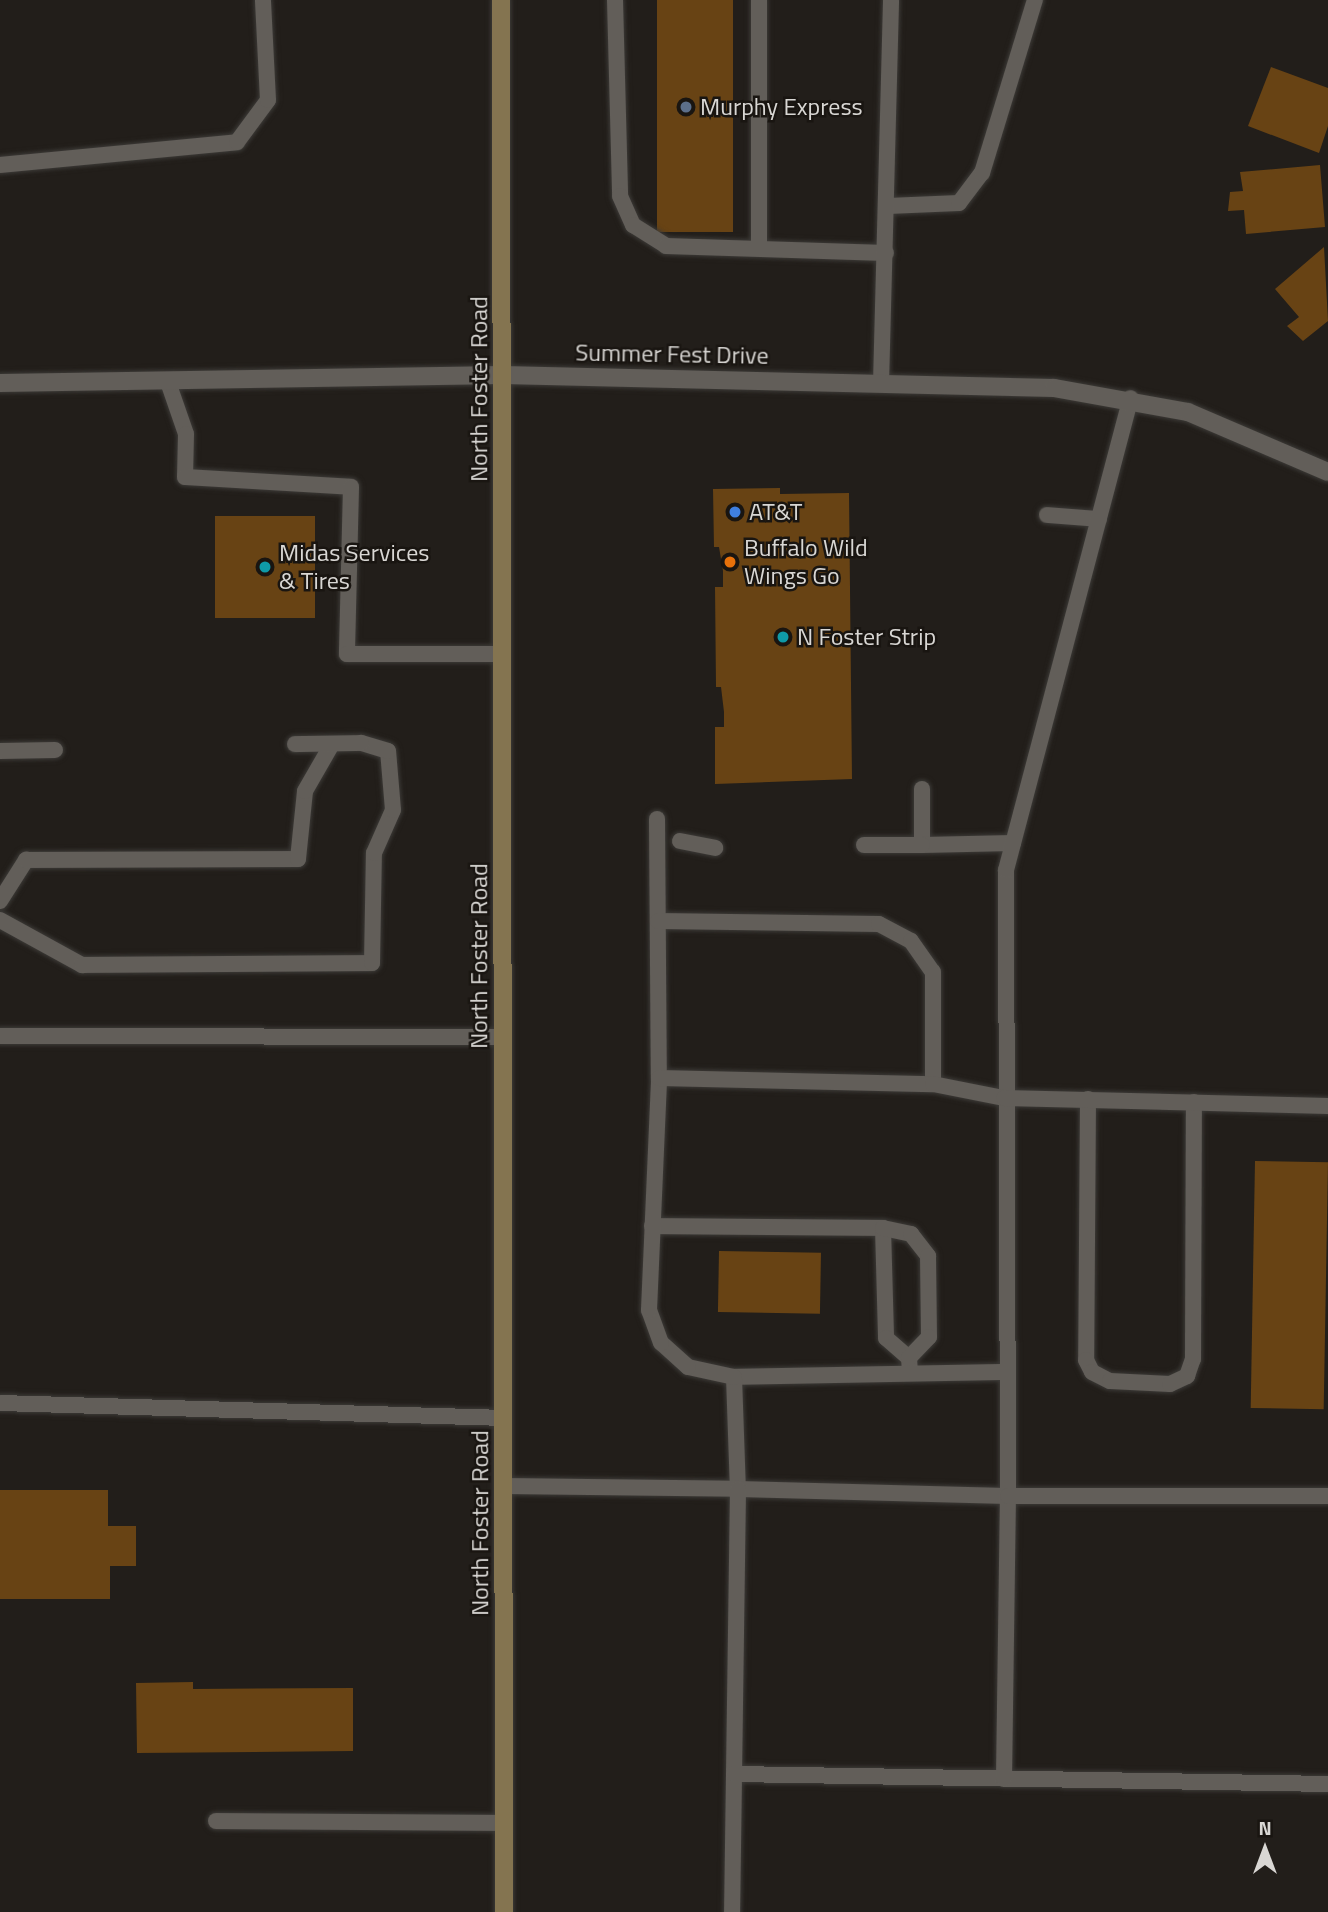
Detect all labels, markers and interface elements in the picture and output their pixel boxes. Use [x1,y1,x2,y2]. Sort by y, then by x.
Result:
place label: Murphy Express [700,93,863,121]
marker: Murphy Express [678,99,694,115]
street label: North Foster Road [465,296,493,482]
street label: Summer Fest Drive [575,338,769,370]
place label: AT&T [749,498,802,526]
marker: AT&T [727,504,743,520]
place label: Buffalo Wild Wings Go [744,534,868,590]
place label: Midas Services & Tires [279,539,429,595]
marker: Buffalo Wild Wings Go [722,554,738,570]
marker: Midas Services & Tires [257,559,273,575]
place label: N Foster Strip [797,623,936,651]
marker: N Foster Strip [775,629,791,645]
street label: North Foster Road [465,863,493,1049]
street label: North Foster Road [466,1430,494,1616]
text: N [1258,1813,1272,1842]
north arrow [1230,1814,1300,1884]

